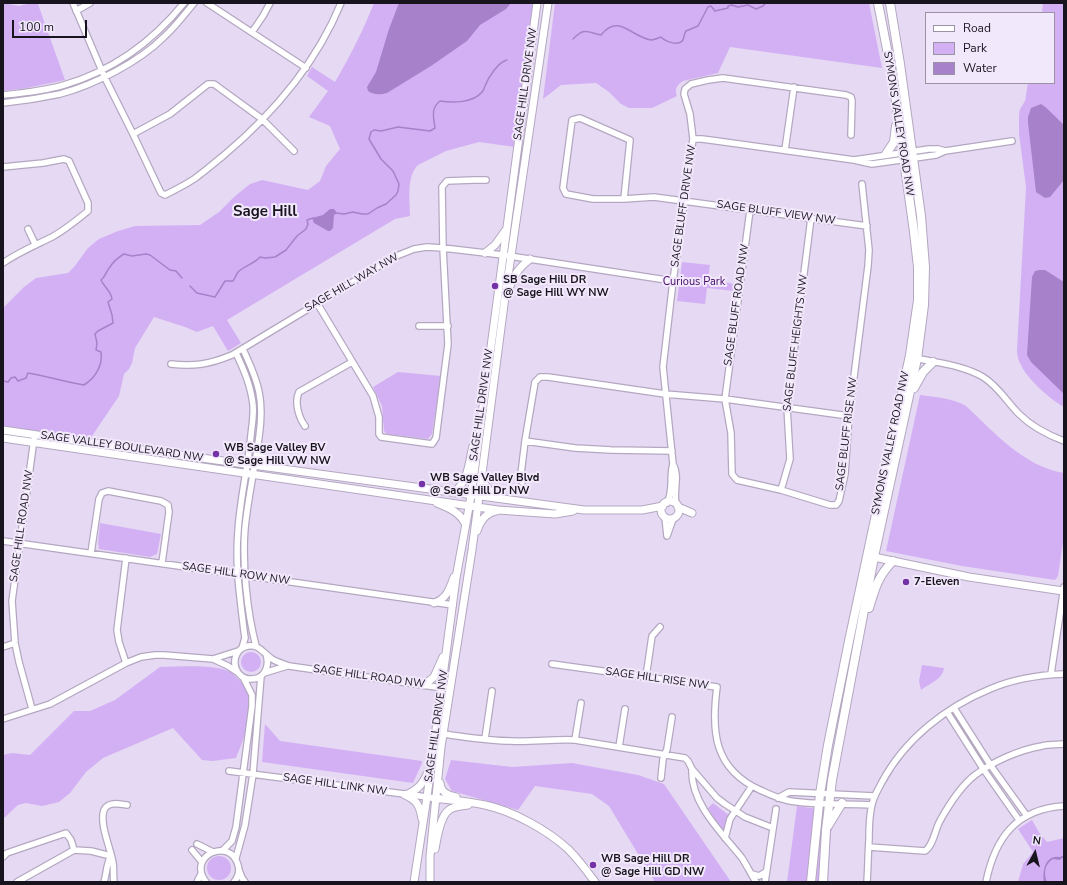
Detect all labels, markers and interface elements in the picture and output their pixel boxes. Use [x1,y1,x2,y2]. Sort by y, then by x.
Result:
scale bar [14,12,89,38]
legend [925,12,1055,84]
text: 100 m [19,19,54,35]
text: Road [963,20,991,36]
street label: SAGE HILL DRIVE NW [512,27,540,141]
text: Park [963,40,987,56]
street label: SYMONS VALLEY ROAD NW [880,51,916,197]
text: Water [963,60,997,76]
street label: SAGE BLUFF DRIVE NW [669,144,699,268]
street label: SAGE BLUFF VIEW NW [716,198,836,228]
district label: Sage Hill [233,203,297,221]
street label: SAGE BLUFF ROAD NW [722,243,752,367]
street label: SAGE HILL WAY NW [303,251,401,315]
place label: SB Sage Hill DR @ Sage Hill WY NW [503,273,609,299]
street label: SAGE BLUFF HEIGHTS NW [781,274,811,412]
park label: Curious Park [663,275,725,289]
marker: SB Sage Hill DR @ Sage Hill WY NW [490,281,500,291]
street label: SAGE HILL DRIVE NW [468,348,496,462]
street label: SYMONS VALLEY ROAD NW [869,370,913,516]
street label: SAGE BLUFF RISE NW [833,376,861,492]
street label: SAGE VALLEY BOULEVARD NW [40,429,204,465]
place label: WB Sage Valley BV @ Sage Hill VW NW [224,441,331,467]
marker: WB Sage Valley BV @ Sage Hill VW NW [211,449,221,459]
street label: SAGE HILL ROAD NW [8,469,36,583]
place label: WB Sage Valley Blvd @ Sage Hill Dr NW [430,471,539,497]
marker: WB Sage Valley Blvd @ Sage Hill Dr NW [417,479,427,489]
street label: SAGE HILL ROW NW [181,560,291,588]
place label: 7-Eleven [914,575,959,589]
marker: 7-Eleven [901,577,911,587]
street label: SAGE HILL ROAD NW [312,663,426,691]
street label: SAGE HILL RISE NW [604,665,710,693]
street label: SAGE HILL DRIVE NW [423,669,451,783]
street label: SAGE HILL LINK NW [282,771,388,799]
north arrow [1015,833,1055,873]
text: N [1032,833,1042,849]
place label: WB Sage Hill DR @ Sage Hill GD NW [601,852,704,878]
marker: WB Sage Hill DR @ Sage Hill GD NW [588,860,598,870]

